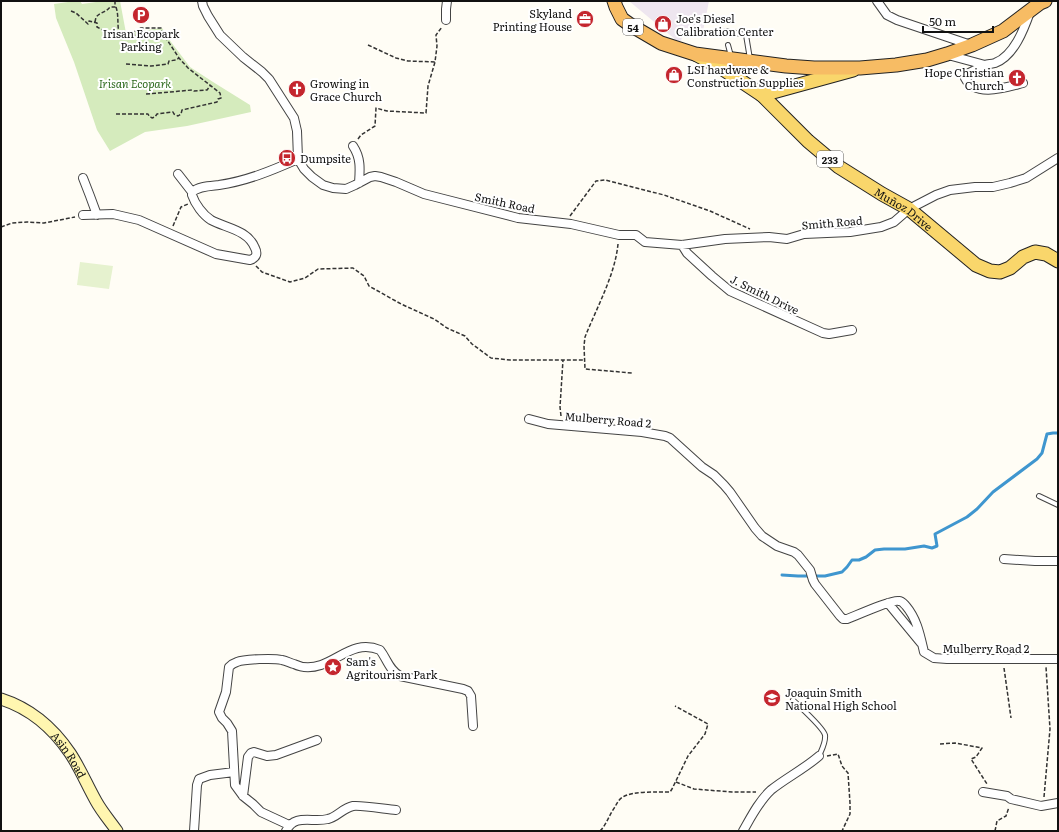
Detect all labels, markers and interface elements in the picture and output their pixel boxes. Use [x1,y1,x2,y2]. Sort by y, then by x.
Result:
parking icon: Irisan Ecopark Parking [131,5,151,25]
place label: Skyland Printing House [493,5,572,34]
scale bar [923,8,993,34]
office icon: Skyland Printing House [575,9,595,29]
place label: Joe's Diesel Calibration Center [676,10,774,39]
text: 50 m [929,12,956,30]
shop icon: Joe's Diesel Calibration Center [653,14,673,34]
road number: 54 [623,19,643,35]
place label: Irisan Ecopark Parking [103,25,180,54]
place label: LSI hardware & Construction Supplies [687,61,803,90]
place label: Hope Christian Church [924,64,1004,93]
shop icon: LSI hardware & Construction Supplies [664,65,684,85]
church icon: Hope Christian Church [1007,68,1027,88]
park label: Irisan Ecopark [99,75,171,91]
place label: Growing in Grace Church [310,75,382,104]
church icon: Growing in Grace Church [287,79,307,99]
bus stop icon: Dumpsite [277,148,297,168]
place label: Dumpsite [300,150,351,166]
road number: 233 [817,151,843,167]
street label: Muñoz Drive [871,183,937,234]
street label: Smith Road [473,188,537,216]
street label: Smith Road [801,211,863,233]
street label: J. Smith Drive [728,270,802,318]
street label: Mulberry Road 2 [564,407,652,431]
street label: Mulberry Road 2 [943,640,1030,656]
place label: Sam's Agritourism Park [346,653,438,682]
place icon: Sam's Agritourism Park [323,657,343,677]
place label: Joaquin Smith National High School [785,684,897,713]
school or university icon: Joaquin Smith National High School [762,688,782,708]
street label: Asin Road [48,728,91,781]

